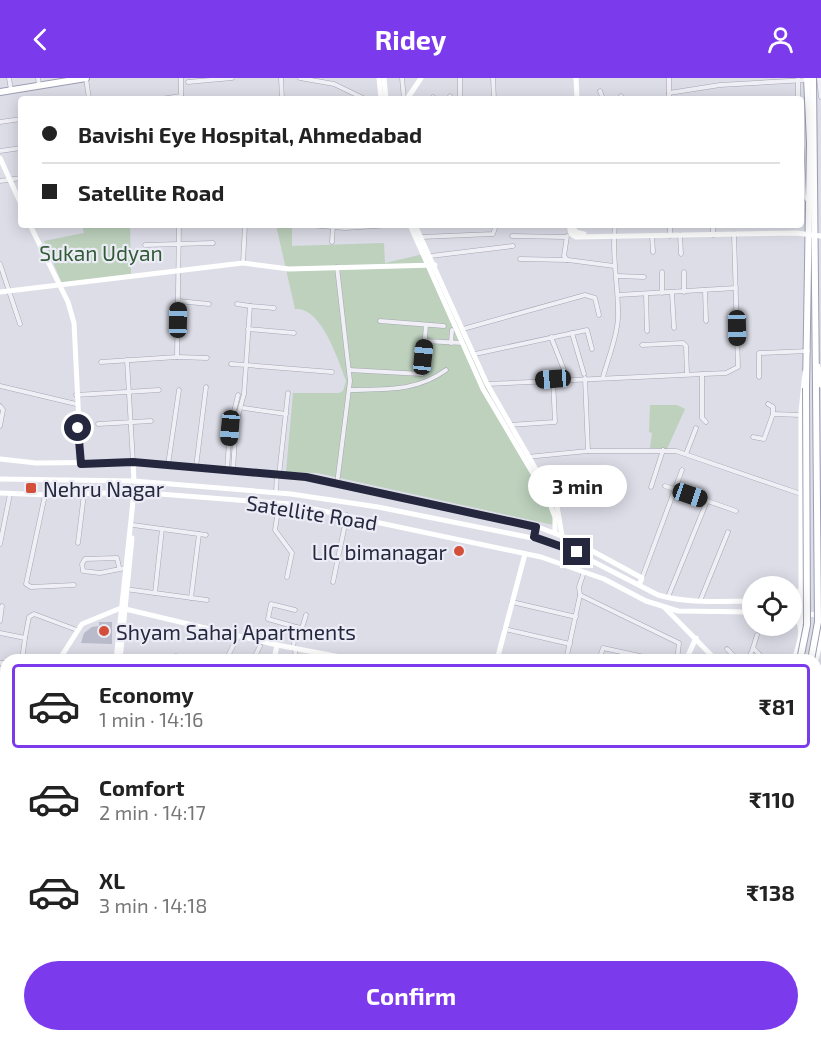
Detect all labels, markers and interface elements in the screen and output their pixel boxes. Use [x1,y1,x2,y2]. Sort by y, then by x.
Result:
icon: back [24,23,57,56]
text: Ridey [375,23,446,55]
icon: person [764,23,797,56]
text: Bavishi Eye Hospital, Ahmedabad [78,121,422,147]
text: Satellite Road [78,179,224,205]
park label: Sukan Udyan [39,240,163,265]
car [169,302,187,338]
car [728,310,746,346]
car [412,338,434,376]
car [534,369,572,389]
car [219,409,241,447]
route start [64,414,91,441]
callout: 3 min [528,465,626,507]
text: 3 min [552,474,603,498]
place label: Nehru Nagar [43,476,165,501]
marker: Nehru Nagar [24,481,38,495]
car [670,481,710,509]
street label: Satellite Road [245,489,379,535]
route end [563,538,590,565]
place label: LIC bimanagar [312,539,448,564]
marker: LIC bimanagar [452,544,466,558]
map controls [742,576,802,636]
button: locate [742,576,802,636]
place label: Shyam Sahaj Apartments [116,619,356,645]
marker: Shyam Sahaj Apartments [97,624,111,638]
icon: car [27,679,81,733]
text: Economy [99,681,194,707]
text: ₹81 [759,693,795,719]
text: 1 min · 14:16 [99,707,204,731]
icon: car [27,772,81,826]
text: Comfort [99,774,184,800]
text: ₹110 [749,786,795,812]
text: 2 min · 14:17 [99,800,206,824]
icon: car [27,865,81,919]
text: XL [99,867,125,893]
text: ₹138 [746,879,795,905]
text: 3 min · 14:18 [99,893,207,917]
button: Confirm [24,961,798,1030]

